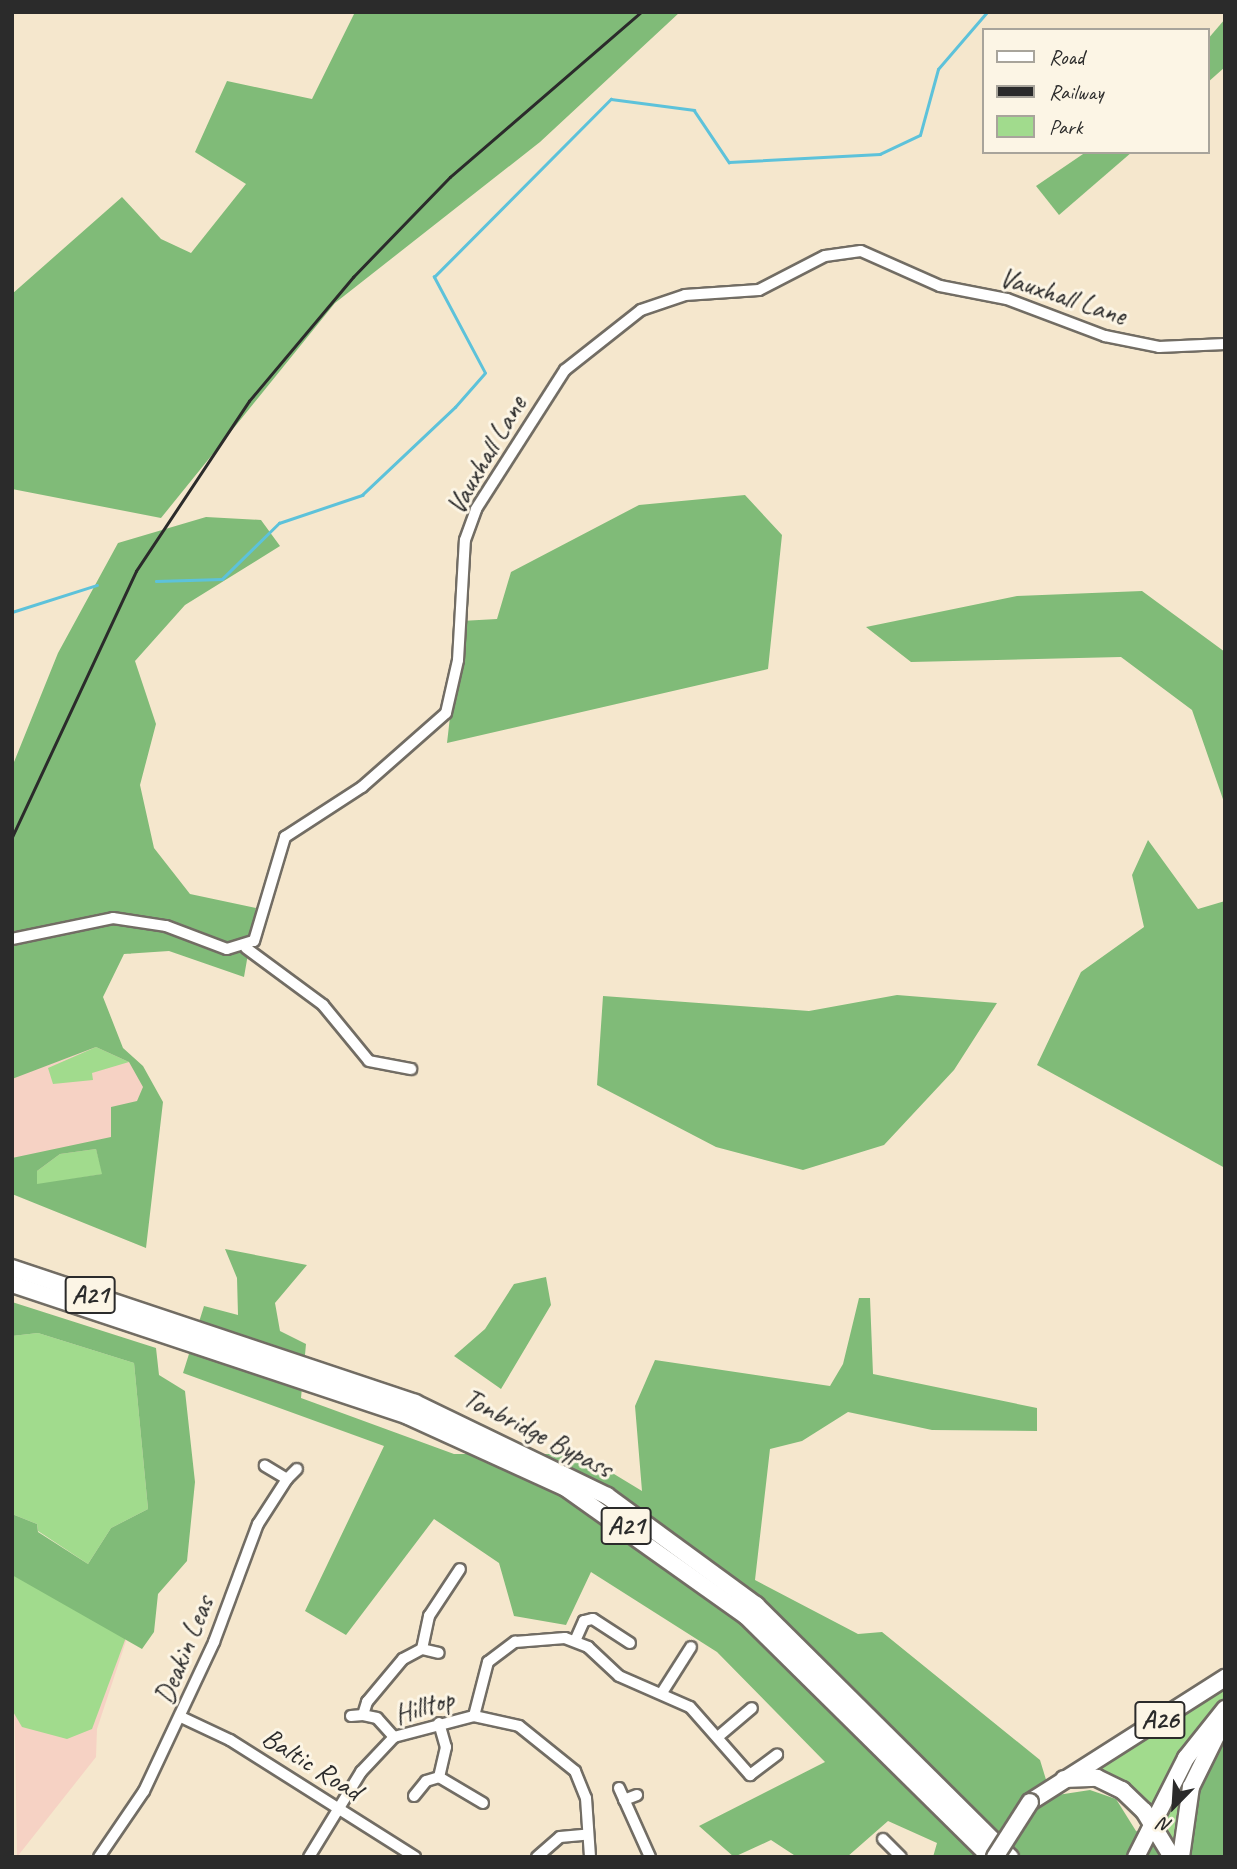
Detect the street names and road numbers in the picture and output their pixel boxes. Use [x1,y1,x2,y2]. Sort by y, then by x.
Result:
street label: Vauxhall Lane [996,260,1130,332]
street label: Vauxhall Lane [439,390,533,520]
road number: A21 [64,1272,116,1318]
street label: Tonbridge Bypass [458,1381,618,1485]
road number: A21 [600,1504,652,1548]
street label: Deakin Leas [147,1591,221,1709]
street label: Hilltop [390,1682,458,1732]
road number: A26 [1134,1698,1186,1742]
street label: Baltic Road [256,1721,368,1807]

